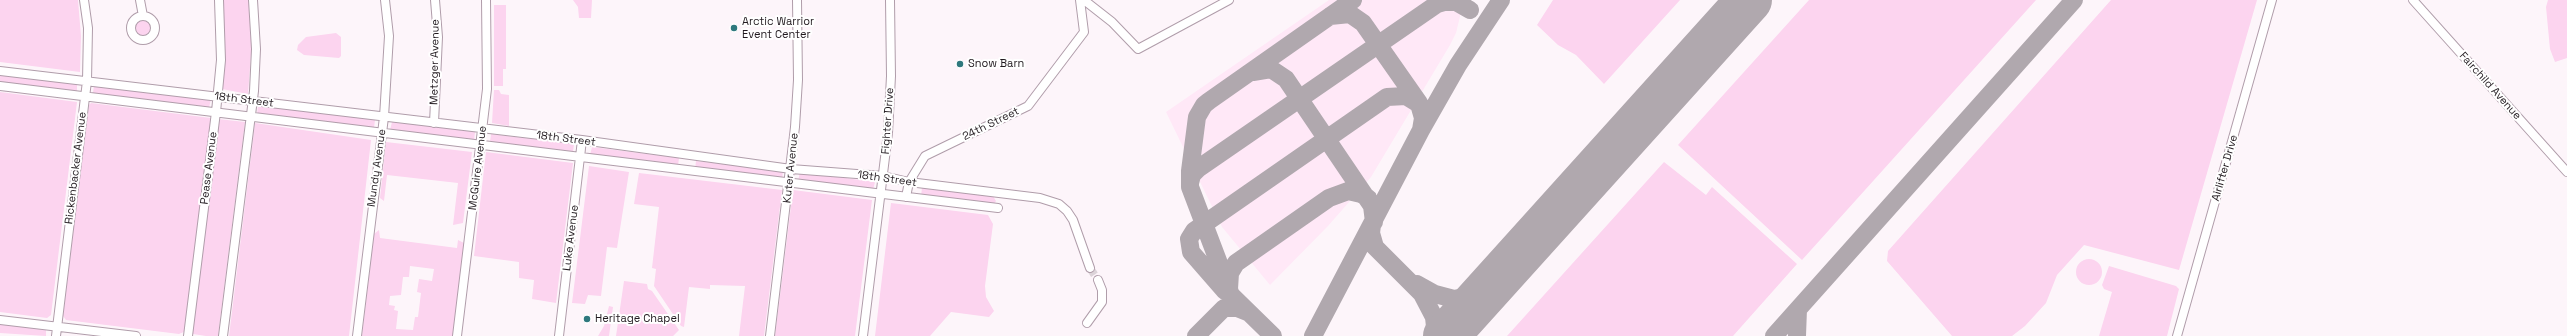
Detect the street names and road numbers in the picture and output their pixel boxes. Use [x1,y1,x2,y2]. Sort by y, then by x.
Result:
street label: Metzger Avenue [428,19,442,105]
street label: Fairchild Avenue [2456,50,2524,122]
street label: Fighter Drive [879,87,897,155]
street label: 18th Street [214,90,274,110]
street label: 24th Street [960,105,1022,143]
street label: Rickenbacker Avenue [63,111,89,225]
street label: McGuire Avenue [466,125,490,211]
street label: Mundy Avenue [365,128,389,208]
street label: 18th Street [536,129,596,149]
street label: Pease Avenue [198,131,220,205]
street label: Kuter Avenue [781,132,801,204]
street label: Airlifter Drive [2209,133,2241,203]
street label: 18th Street [857,168,917,190]
street label: Luke Avenue [560,204,582,272]

